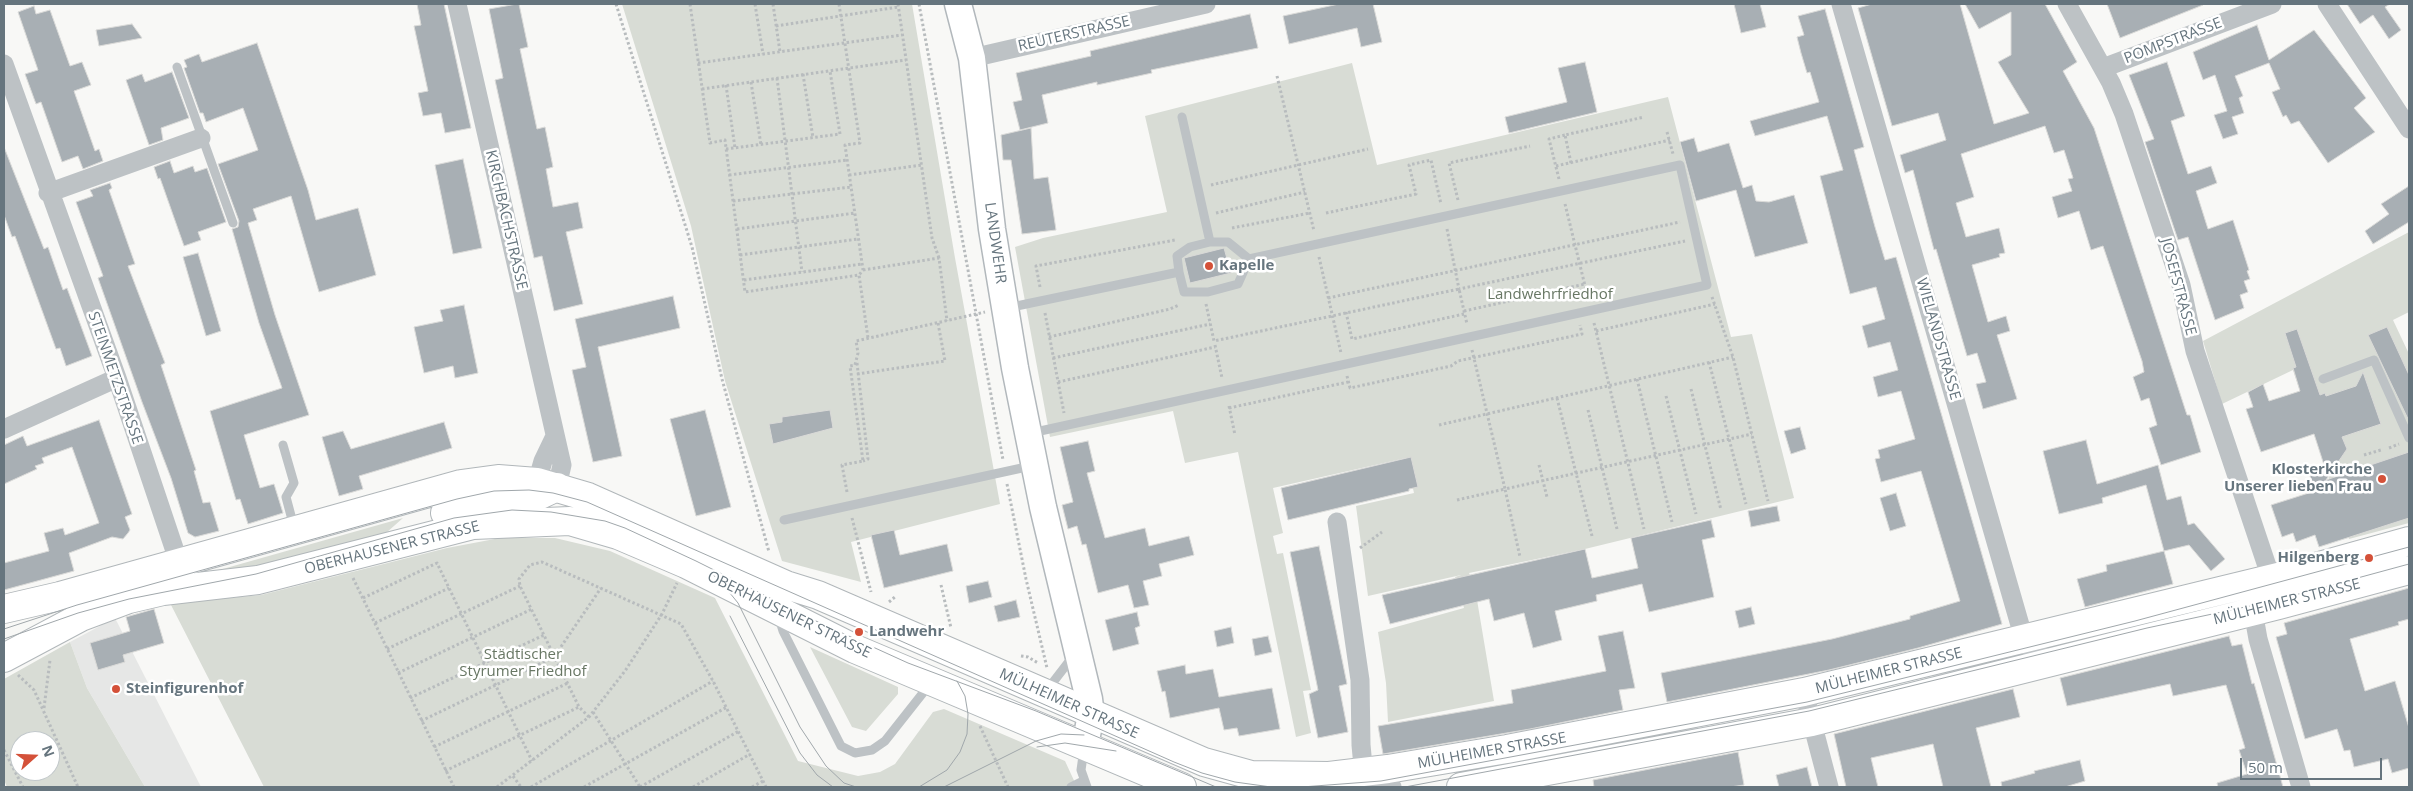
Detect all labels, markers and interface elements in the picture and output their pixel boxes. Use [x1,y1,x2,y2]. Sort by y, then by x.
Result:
street label: REUTERSTRASSE [1016,12,1132,56]
street label: POMPSTRASSE [2122,14,2224,68]
street label: KIRCHBACHSTRASSE [481,148,531,292]
street label: LANDWEHR [980,201,1010,285]
street label: JOSEFSTRASSE [2156,236,2200,338]
place label: Kapelle [1219,257,1274,275]
marker: Kapelle [1203,260,1215,272]
street label: WIELANDSTRASSE [1912,276,1964,402]
park label: Landwehrfriedhof [1487,286,1613,304]
street label: STEINMETZSTRASSE [84,309,146,447]
place label: Klosterkirche Unserer lieben Frau [2224,461,2372,496]
marker: Klosterkirche Unserer lieben Frau [2376,473,2388,485]
street label: OBERHAUSENER STRASSE [303,518,481,578]
place label: Hilgenberg [2278,549,2359,567]
marker: Hilgenberg [2363,552,2375,564]
street label: OBERHAUSENER STRASSE [704,568,874,662]
street label: MÜLHEIMER STRASSE [2212,575,2362,629]
place label: Landwehr [869,623,944,641]
marker: Landwehr [853,626,865,638]
street label: MÜLHEIMER STRASSE [1814,644,1964,698]
park label: Städtischer Styrumer Friedhof [459,646,587,681]
street label: MÜLHEIMER STRASSE [996,665,1142,743]
place label: Steinfigurenhof [126,680,243,698]
marker: Steinfigurenhof [110,683,122,695]
street label: MÜLHEIMER STRASSE [1416,729,1568,773]
north arrow [10,731,60,781]
text: N [38,742,59,760]
scale bar [2243,748,2386,780]
text: 50 m [2248,757,2283,777]

